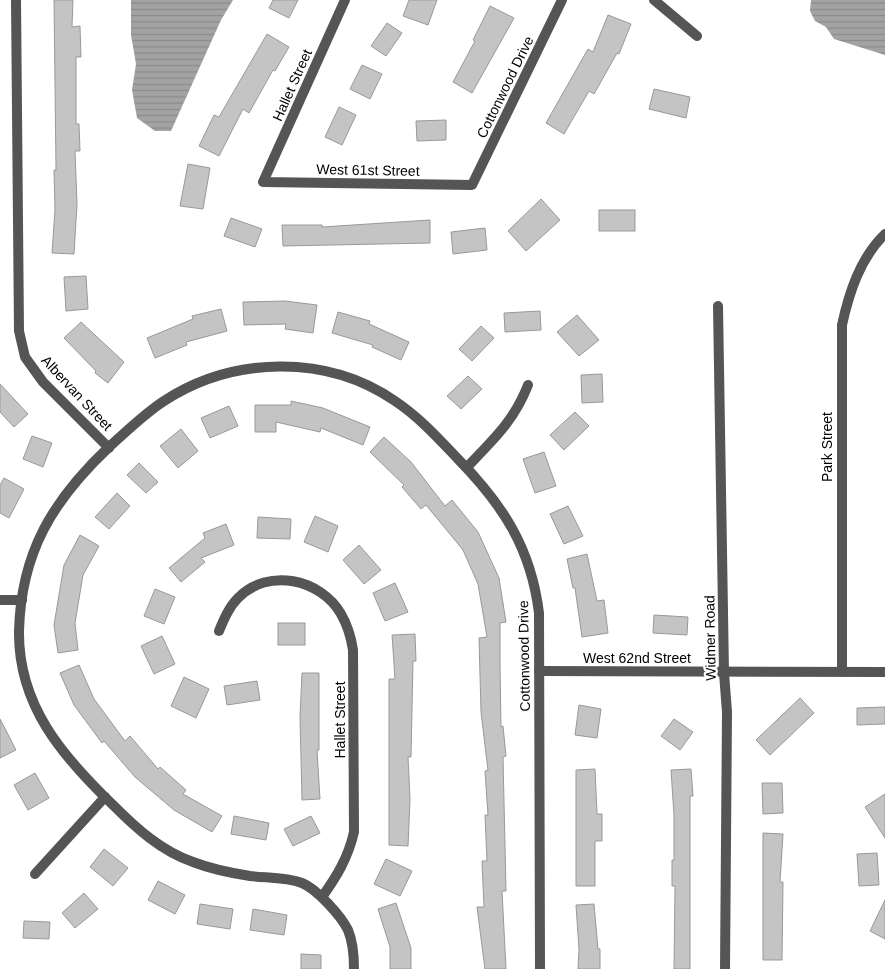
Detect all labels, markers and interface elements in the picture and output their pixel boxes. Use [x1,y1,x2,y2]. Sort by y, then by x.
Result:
street label: Cottonwood Drive [473,33,537,141]
street label: Hallet Street [269,46,315,123]
street label: West 61st Street [316,161,420,179]
street label: Albervan Street [38,352,116,434]
street label: Park Street [819,412,835,482]
street label: Widmer Road [701,595,719,681]
street label: Cottonwood Drive [515,600,533,712]
street label: West 62nd Street [583,650,691,666]
street label: Hallet Street [332,681,348,759]

